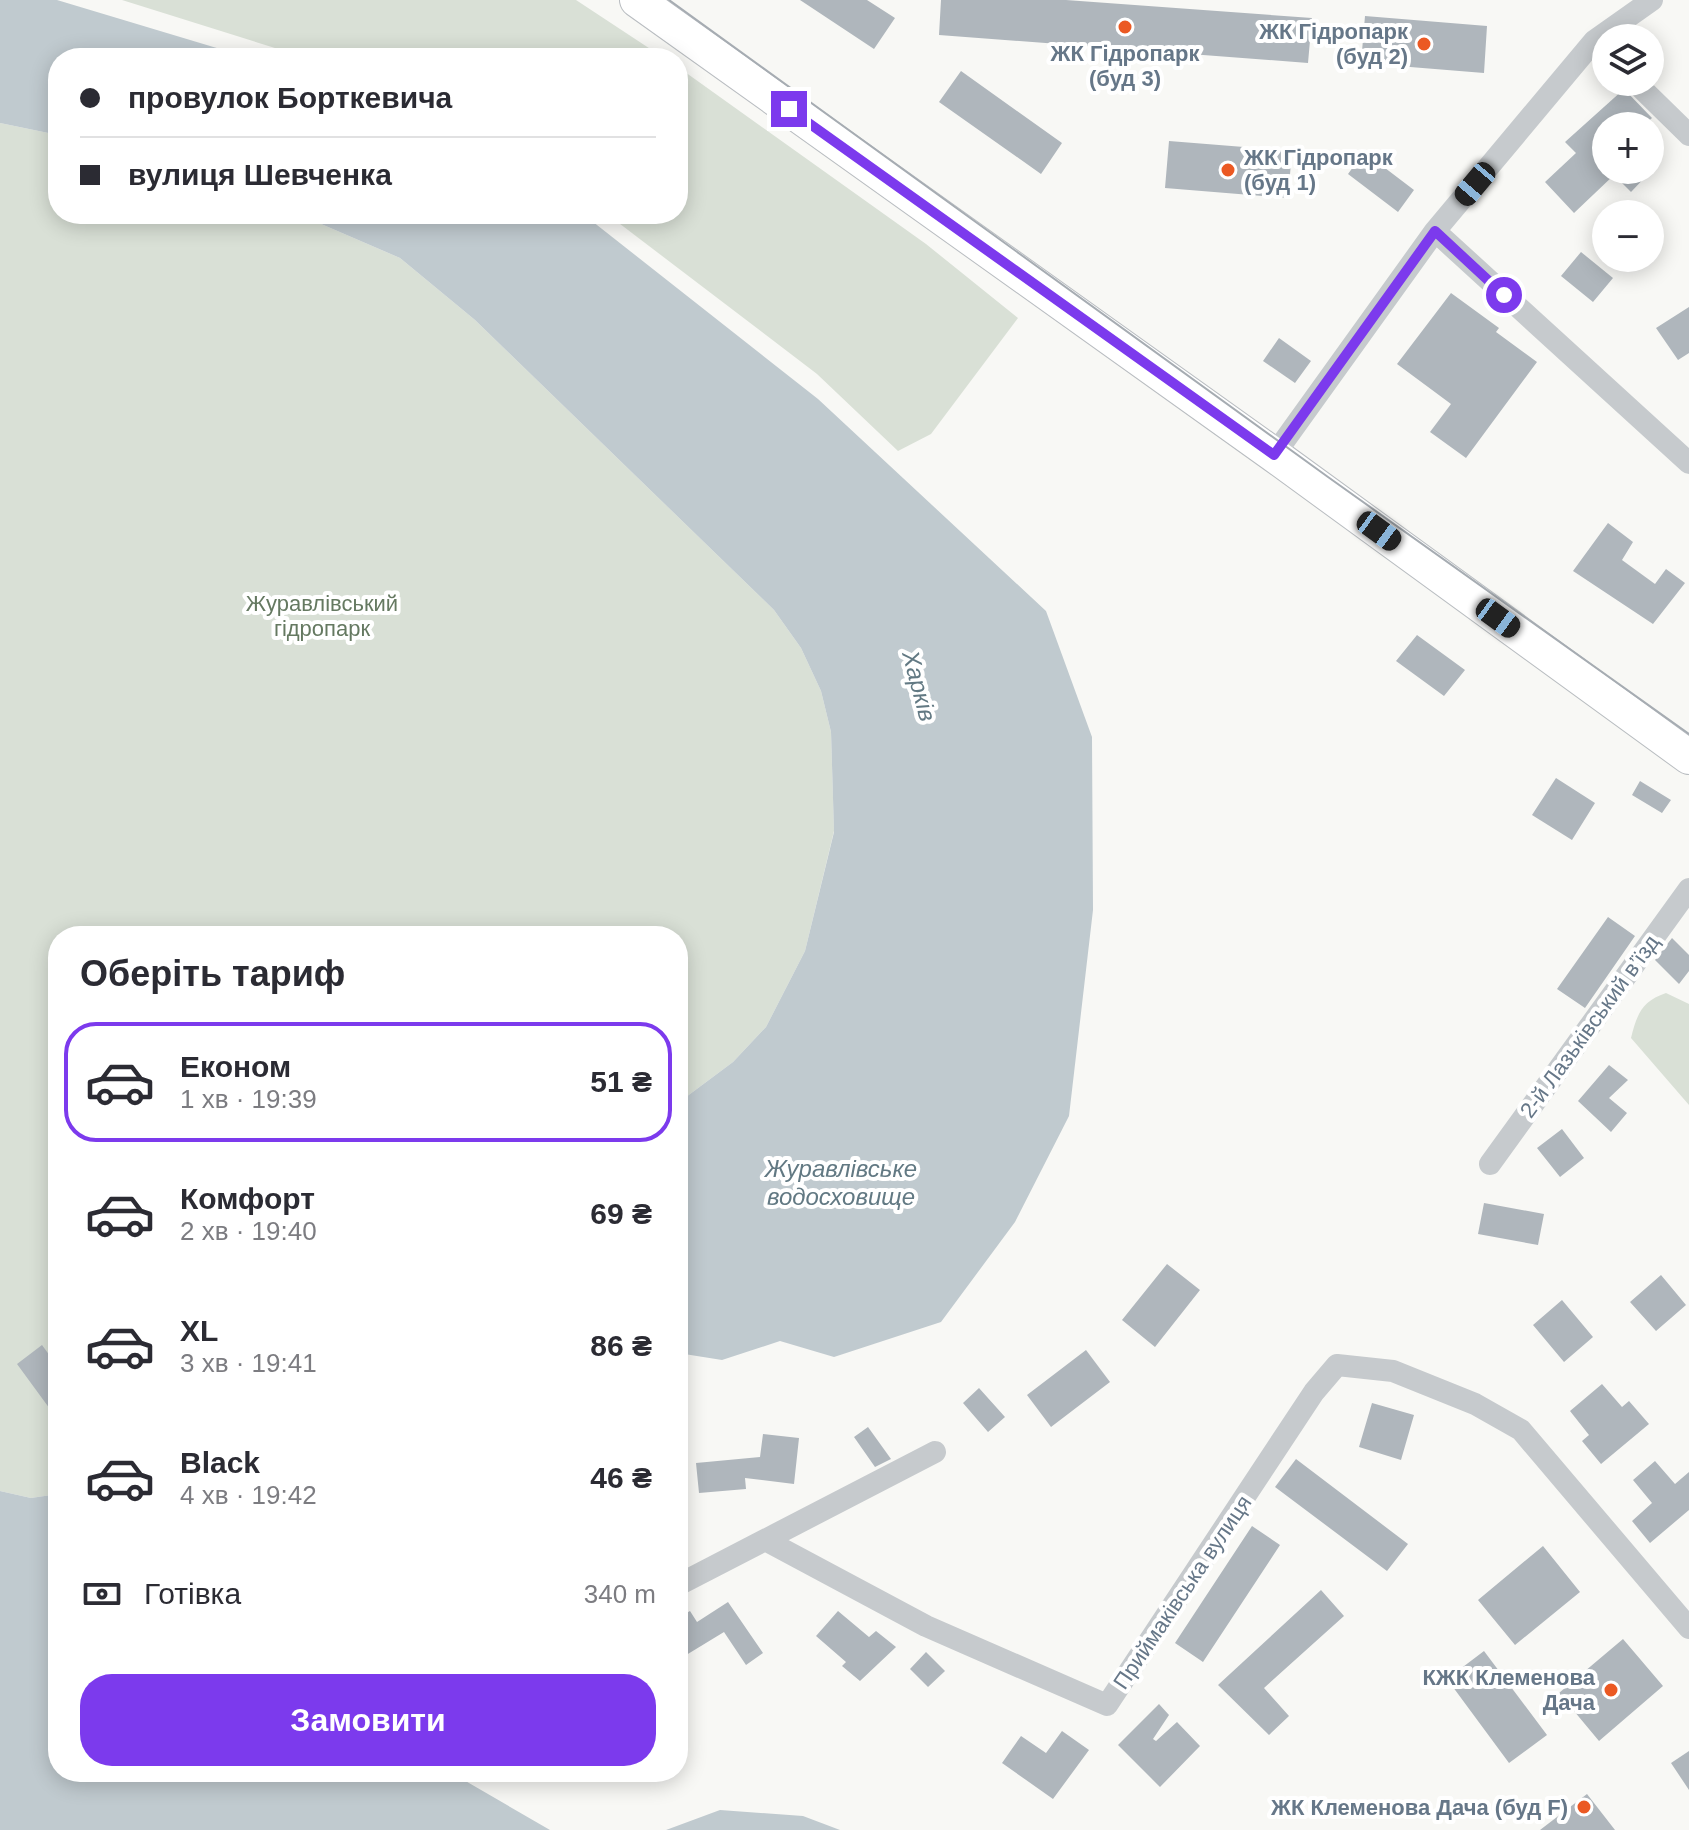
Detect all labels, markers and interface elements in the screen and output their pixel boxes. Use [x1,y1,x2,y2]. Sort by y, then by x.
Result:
marker: ЖК Гідропарк (буд 3) [1116,18,1134,36]
place label: ЖК Гідропарк (буд 2) [1258,19,1409,69]
map controls [1592,24,1664,272]
button: layers [1592,24,1664,96]
marker: ЖК Гідропарк (буд 2) [1415,35,1433,53]
place label: ЖК Гідропарк (буд 3) [1050,41,1200,91]
text: провулок Борткевича [128,81,452,114]
route end [771,91,807,127]
button: + [1592,112,1664,184]
place label: ЖК Гідропарк (буд 1) [1243,145,1394,195]
text: вулиця Шевченка [128,158,392,191]
car [1450,158,1500,210]
marker: ЖК Гідропарк (буд 1) [1219,161,1237,179]
button: − [1592,200,1664,272]
route start [1486,277,1522,313]
car [1353,507,1405,555]
park label: Журавлівський гідропарк [246,591,398,641]
car [1472,594,1524,642]
water label: Харків [897,647,942,724]
street label: 2-й Лазьківський в’їзд [1515,930,1664,1123]
text: Оберіть тариф [80,953,345,994]
icon: car [84,1046,156,1118]
text: Економ [180,1050,291,1083]
text: 51 ₴ [590,1065,652,1098]
text: 1 хв · 19:39 [180,1084,317,1114]
water label: Журавлівське водосховище [764,1155,917,1210]
icon: car [84,1178,156,1250]
text: Комфорт [180,1182,315,1215]
text: 69 ₴ [590,1197,652,1230]
text: 2 хв · 19:40 [180,1216,317,1246]
icon: car [84,1310,156,1382]
text: XL [180,1314,218,1347]
text: 86 ₴ [590,1329,652,1362]
text: 3 хв · 19:41 [180,1348,317,1378]
icon: car [84,1442,156,1514]
text: Black [180,1446,260,1479]
text: 46 ₴ [590,1461,652,1494]
text: 4 хв · 19:42 [180,1480,317,1510]
street label: Приймаківська вулиця [1108,1491,1257,1694]
icon: cash [80,1572,124,1616]
text: Готівка [144,1577,241,1610]
text: 340 m [584,1579,656,1609]
place label: КЖК Клеменова Дача [1422,1665,1596,1715]
button: Замовити [80,1674,656,1766]
marker: КЖК Клеменова Дача [1602,1681,1620,1699]
place label: ЖК Клеменова Дача (буд F) [1270,1795,1568,1820]
marker: ЖК Клеменова Дача (буд F) [1575,1798,1593,1816]

